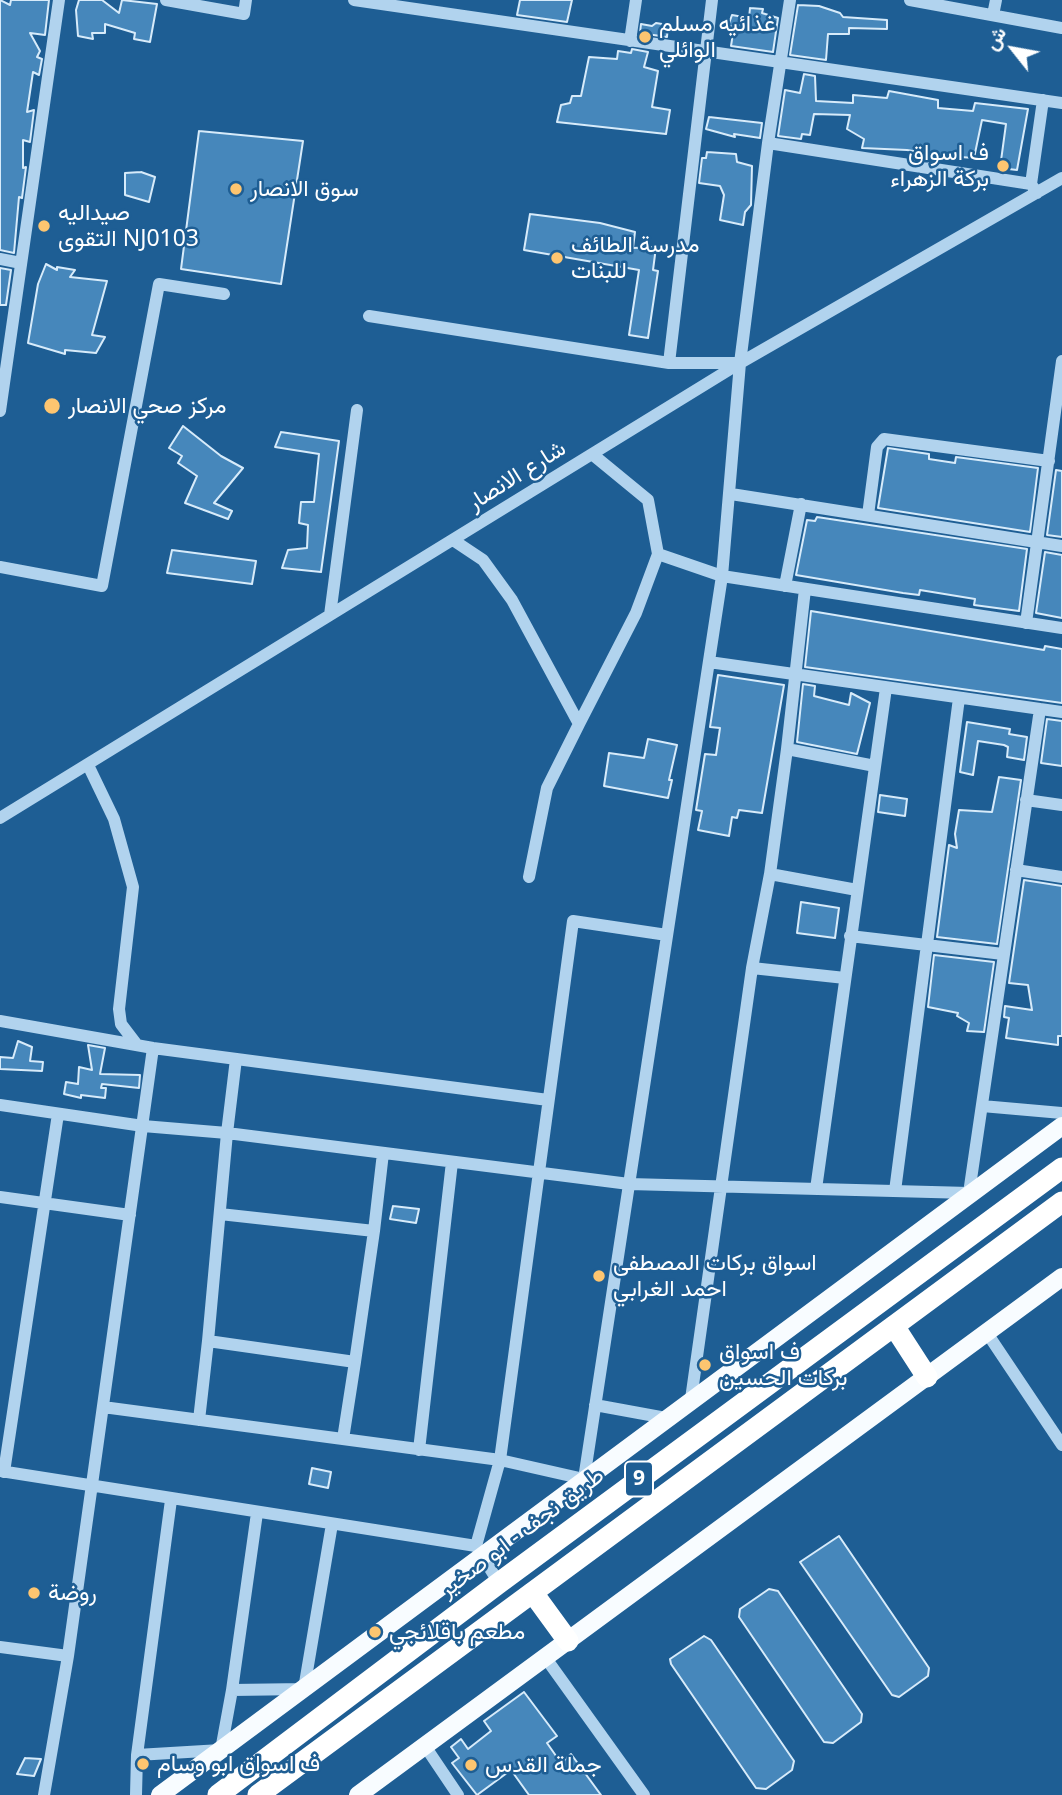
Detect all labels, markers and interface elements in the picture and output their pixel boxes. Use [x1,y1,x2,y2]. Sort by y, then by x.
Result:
place label: غذائيه مسلم الوائلي [659,10,775,64]
north arrow [978,14,1048,84]
text: ش [978,22,1012,55]
marker: غذائيه مسلم الوائلي [637,29,653,45]
place label: ف اسواق بركة الزهراء [890,139,989,193]
marker: ف اسواق بركة الزهراء [995,158,1011,174]
place label: سوق الانصار [250,175,359,203]
marker: سوق الانصار [228,181,244,197]
place label: صيداليه التقوى NJ0103 [58,199,199,253]
marker: صيداليه التقوى NJ0103 [36,218,52,234]
place label: مدرسة الطائف للبنات [571,231,700,285]
marker: مدرسة الطائف للبنات [549,250,565,266]
place label: مركز صحي الانصار [68,392,227,420]
marker: مركز صحي الانصار [42,396,62,416]
street label: شارع الانصار [463,435,571,517]
place label: اسواق بركات المصطفى احمد الغرابي [613,1249,817,1303]
marker: اسواق بركات المصطفى احمد الغرابي [591,1268,607,1284]
place label: ف اسواق بركات الحسين [719,1338,848,1392]
marker: ف اسواق بركات الحسين [697,1357,713,1373]
street label: طريق نجف - ابو صخير [434,1462,610,1604]
road number: 9 [625,1462,653,1496]
place label: روضة [48,1579,97,1607]
marker: روضة [26,1585,42,1601]
place label: مطعم باقلائجي [389,1618,525,1646]
marker: مطعم باقلائجي [367,1624,383,1640]
place label: ف اسواق ابو وسام [157,1750,320,1778]
place label: جملة القدس [485,1751,602,1779]
marker: ف اسواق ابو وسام [135,1756,151,1772]
marker: جملة القدس [463,1757,479,1773]

